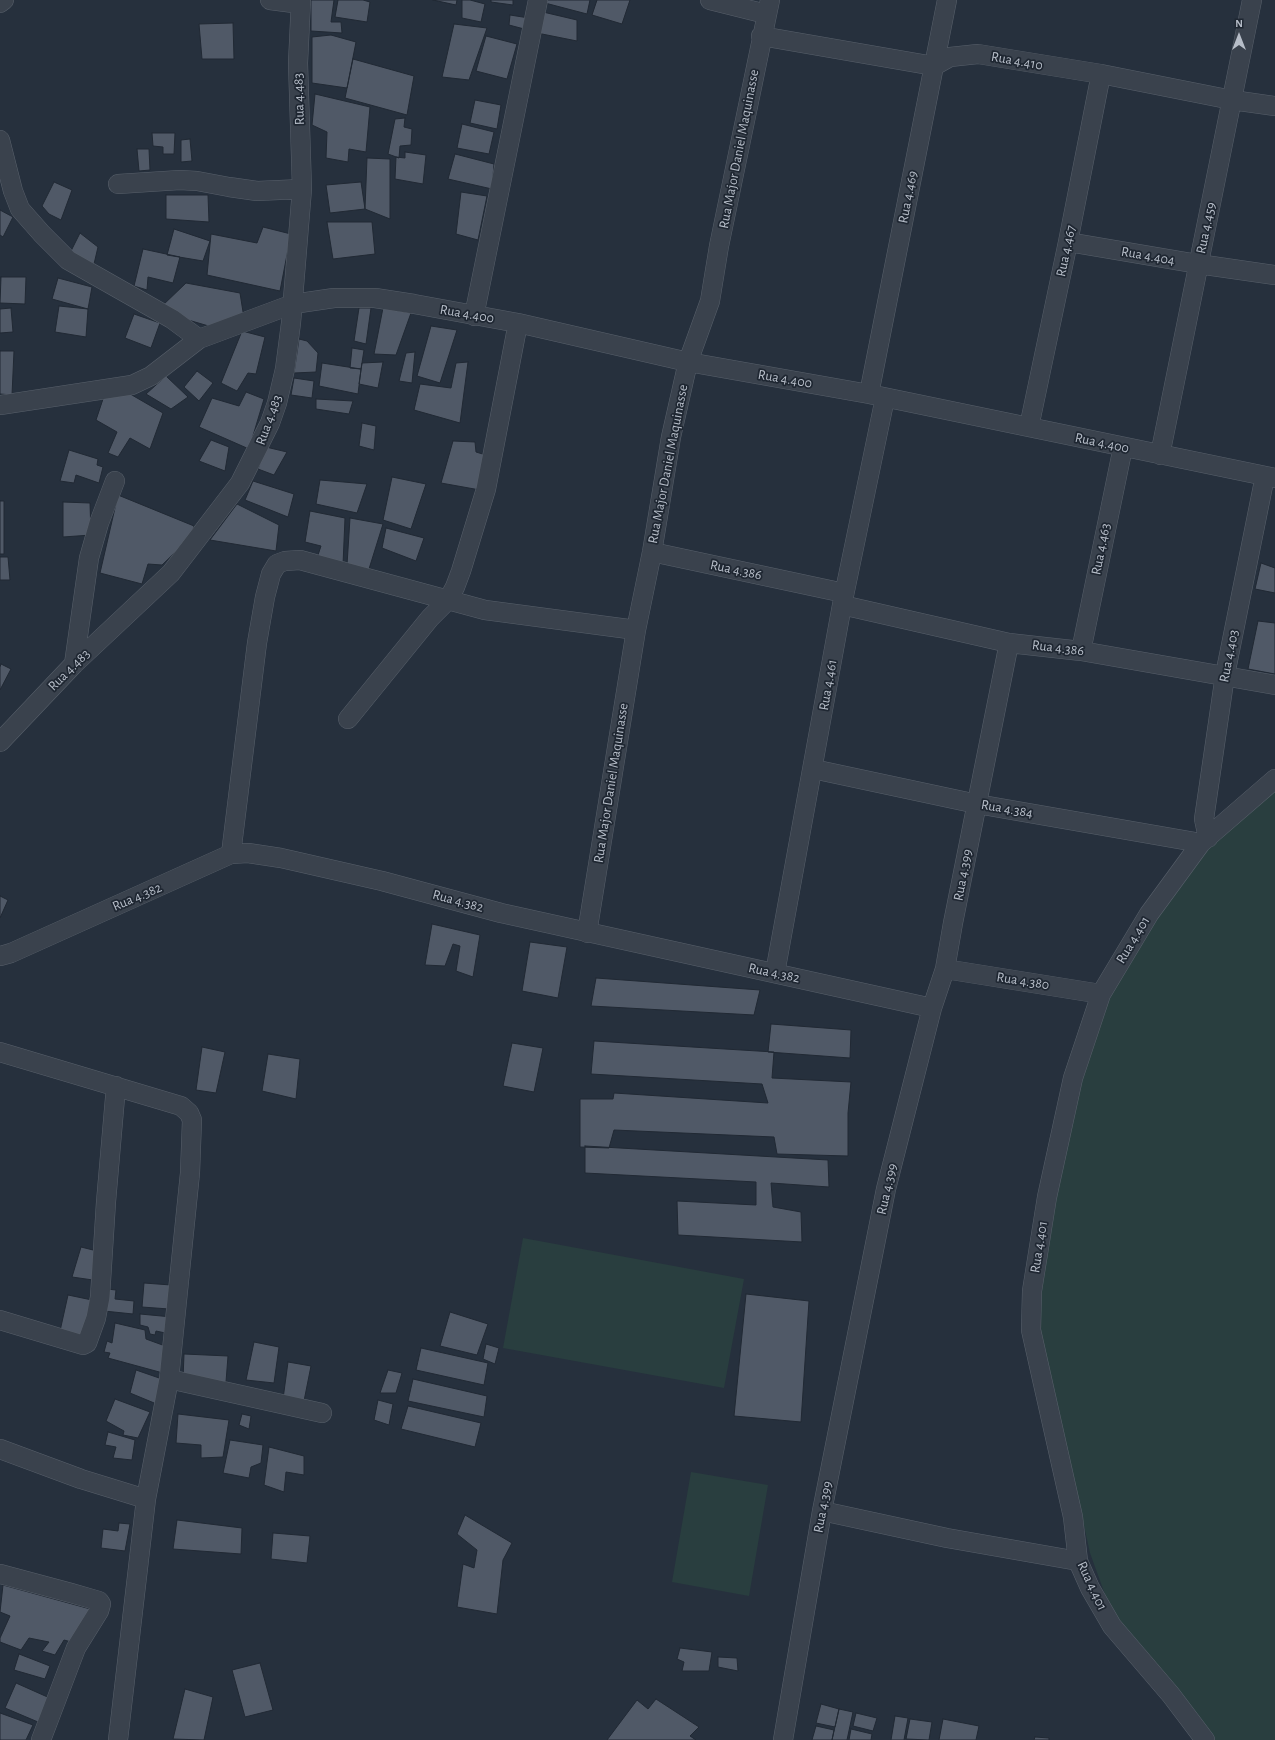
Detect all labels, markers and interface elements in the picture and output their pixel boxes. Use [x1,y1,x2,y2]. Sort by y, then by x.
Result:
north arrow [1219,16,1259,56]
text: N [1235,18,1243,29]
street label: Rua 4.410 [990,48,1044,74]
street label: Rua Major Daniel Maquinasse [715,68,763,230]
street label: Rua 4.483 [290,72,308,126]
street label: Rua 4.469 [895,169,921,225]
street label: Rua 4.459 [1192,201,1220,255]
street label: Rua 4.467 [1052,224,1080,278]
street label: Rua 4.404 [1120,243,1176,269]
street label: Rua 4.400 [439,301,495,327]
street label: Rua 4.400 [757,366,813,392]
street label: Rua Major Daniel Maquinasse [644,383,692,545]
street label: Rua 4.483 [252,392,286,448]
street label: Rua 4.400 [1073,429,1131,457]
street label: Rua 4.463 [1088,522,1114,576]
street label: Rua 4.386 [709,556,763,584]
street label: Rua 4.403 [1216,628,1242,684]
street label: Rua 4.386 [1031,636,1085,660]
street label: Rua 4.483 [45,646,93,694]
street label: Rua 4.461 [815,658,841,712]
street label: Rua Major Daniel Maquinasse [590,702,632,864]
street label: Rua 4.384 [980,796,1034,822]
street label: Rua 4.399 [950,848,976,902]
street label: Rua 4.382 [110,879,164,915]
street label: Rua 4.382 [431,886,485,916]
street label: Rua 4.401 [1112,913,1154,967]
street label: Rua 4.382 [747,959,801,987]
street label: Rua 4.380 [995,969,1051,993]
street label: Rua 4.399 [873,1162,901,1216]
street label: Rua 4.401 [1027,1220,1051,1274]
street label: Rua 4.399 [810,1480,836,1534]
street label: Rua 4.401 [1073,1559,1111,1613]

